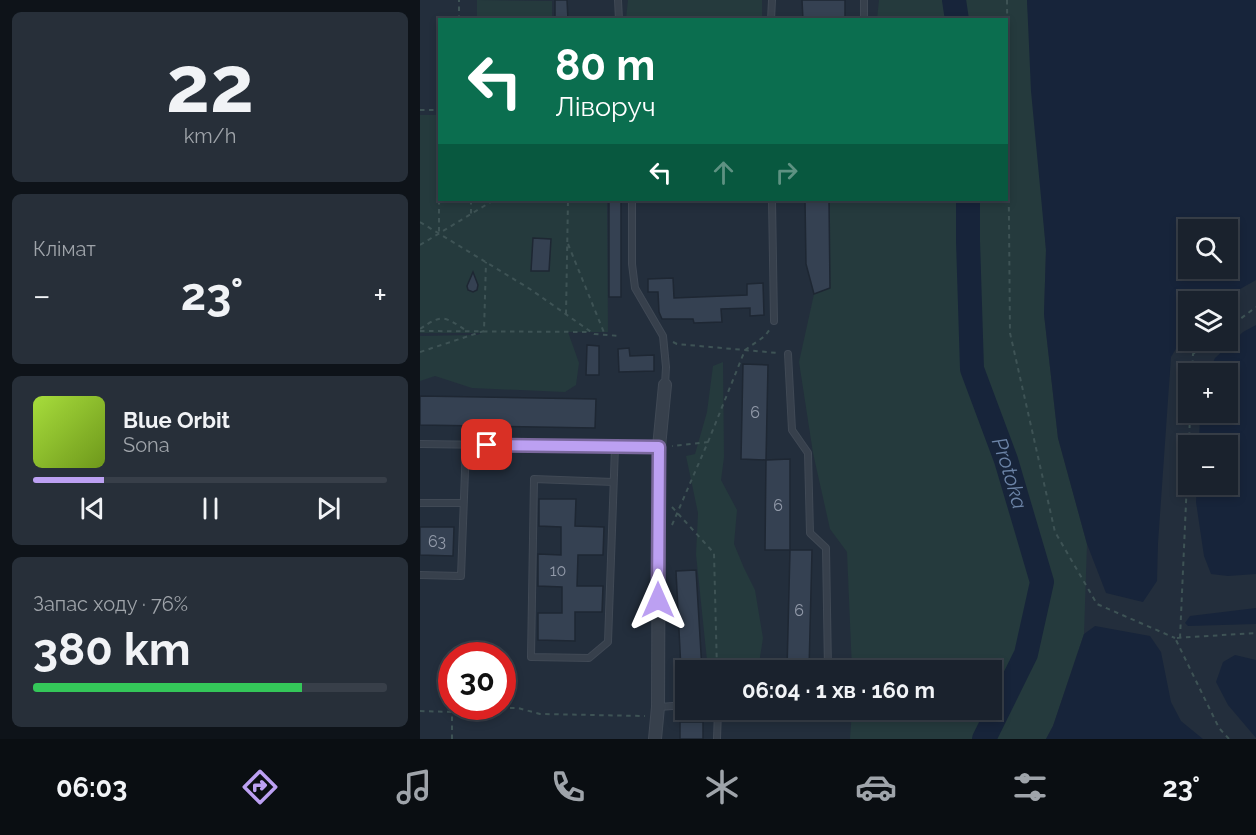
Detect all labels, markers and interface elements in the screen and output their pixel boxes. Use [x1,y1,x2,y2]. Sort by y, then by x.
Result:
text: 22 [166,39,254,130]
text: 80 m [555,41,655,90]
icon: left [456,42,534,120]
text: Ліворуч [555,91,656,122]
text: km/h [184,124,236,148]
icon: left [644,156,677,189]
icon: ahead [707,156,740,189]
icon: right [770,156,803,189]
map controls [1178,219,1238,495]
button: search [1178,219,1238,279]
text: Клімат [33,237,96,261]
text: 23° [181,268,243,321]
text: − [33,276,51,315]
text: + [373,276,387,315]
button: layers [1178,291,1238,351]
button: + [1178,363,1238,423]
house number: 6 [750,403,760,422]
text: Blue Orbit [123,407,230,433]
pin [461,419,512,470]
icon: arrive [470,428,503,461]
text: Sona [123,433,170,457]
water label: Protoka [987,434,1033,512]
button: − [1178,435,1238,495]
icon: previous [76,492,109,525]
icon: pause [194,492,227,525]
icon: next [312,492,345,525]
house number: 6 [773,496,783,515]
house number: 63 [428,532,446,551]
house number: 10 [550,561,566,580]
position arrow [626,568,690,632]
text: Запас ходу · 76% [33,592,188,616]
house number: 6 [794,601,804,620]
text: 380 km [33,623,191,676]
speed limit sign: 30 [438,642,516,720]
text: 06:04 · 1 хв · 160 m [742,677,935,703]
icon: directions [239,766,281,808]
icon: music [393,766,435,808]
icon: phone [547,766,589,808]
icon: climate [701,766,743,808]
icon: car [855,766,897,808]
icon: filters [1009,766,1051,808]
text: 06:03 [56,772,127,803]
text: 23° [1162,772,1200,803]

